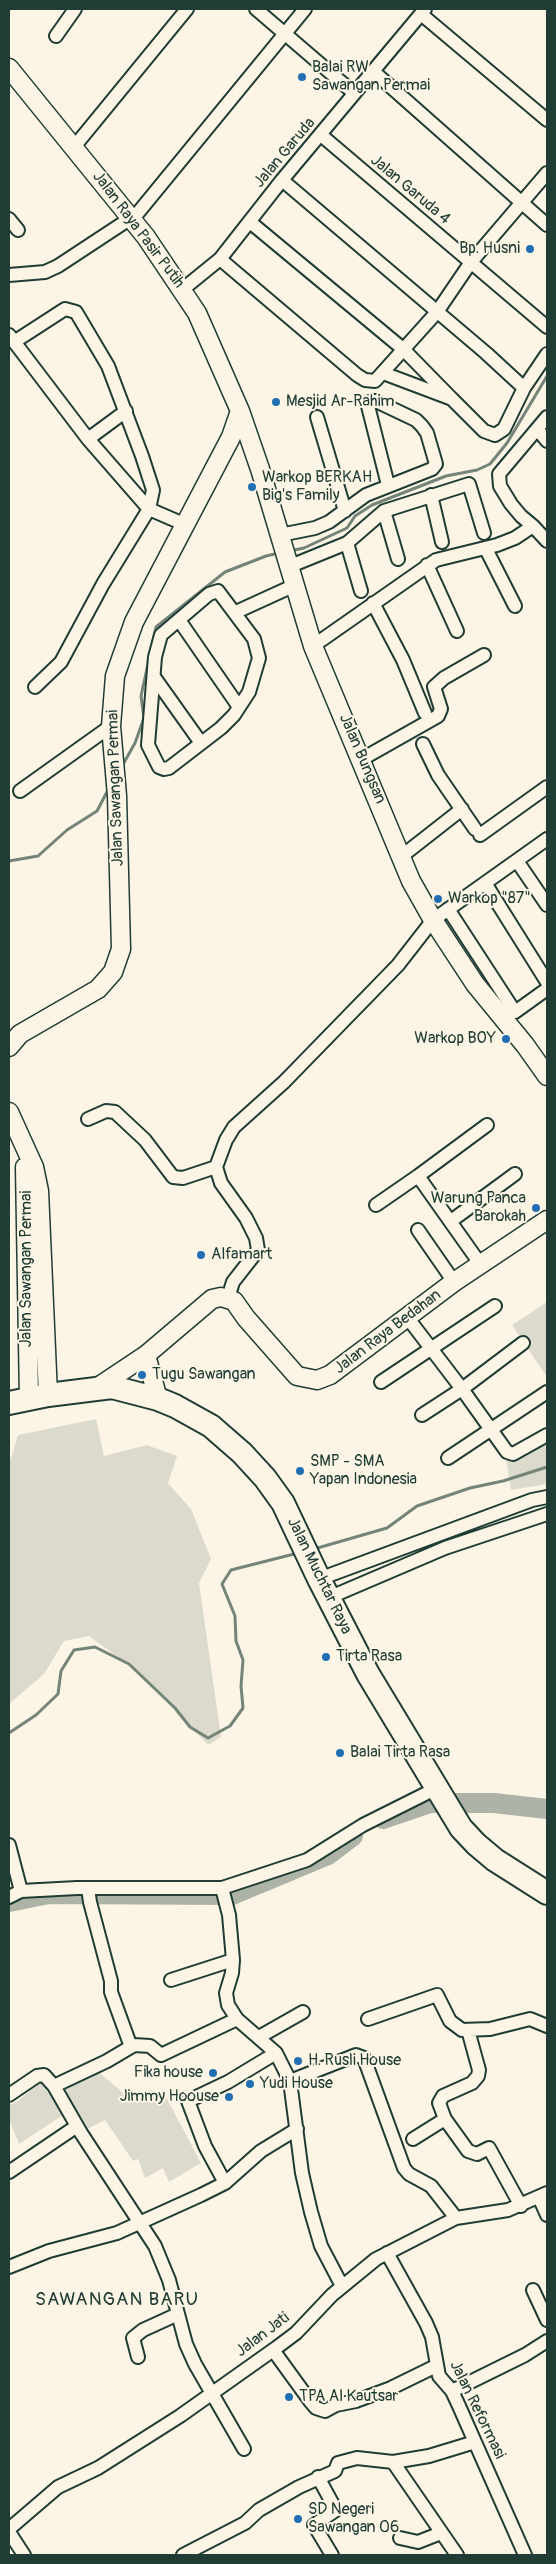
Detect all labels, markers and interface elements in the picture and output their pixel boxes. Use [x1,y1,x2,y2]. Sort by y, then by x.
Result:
place label: Balai RW Sawangan Permai [312,58,430,96]
marker: Balai RW Sawangan Permai [296,71,308,83]
street label: Jalan Garuda [250,114,320,192]
street label: Jalan Garuda 4 [366,151,454,229]
street label: Jalan Raya Pasir Putih [88,168,188,292]
place label: Bp. Husni [459,239,520,259]
marker: Bp. Husni [524,243,536,255]
place label: Mesjid Ar-Rahim [286,392,394,412]
marker: Mesjid Ar-Rahim [270,396,282,408]
place label: Warkop BERKAH Big's Family [262,468,372,506]
marker: Warkop BERKAH Big's Family [246,481,258,493]
street label: Jalan Sawangan Permai [104,709,128,867]
street label: Jalan Bungsan [334,711,390,807]
place label: Warkop "87" [448,889,531,909]
marker: Warkop "87" [432,893,444,905]
place label: Warkop BOY [414,1029,496,1049]
marker: Warkop BOY [500,1033,512,1045]
place label: Warung Panca Barokah [431,1189,526,1227]
street label: Jalan Sawangan Permai [17,1191,37,1347]
marker: Warung Panca Barokah [530,1202,542,1214]
place label: Alfamart [211,1245,272,1265]
marker: Alfamart [195,1249,207,1261]
street label: Jalan Raya Bedahan [331,1286,445,1378]
place label: Tugu Sawangan [152,1365,256,1385]
marker: Tugu Sawangan [136,1369,148,1381]
place label: SMP - SMA Yapan Indonesia [310,1452,417,1490]
marker: SMP - SMA Yapan Indonesia [294,1465,306,1477]
street label: Jalan Muchtar Raya [282,1514,356,1638]
place label: Tirta Rasa [336,1647,402,1667]
marker: Tirta Rasa [320,1651,332,1663]
place label: Balai Tirta Rasa [350,1743,450,1763]
marker: Balai Tirta Rasa [334,1747,346,1759]
place label: H. Rusli House [308,2051,401,2071]
marker: H. Rusli House [292,2055,304,2067]
place label: Fika house [134,2063,203,2083]
marker: Fika house [207,2067,219,2079]
place label: Yudi House [260,2074,333,2094]
marker: Yudi House [244,2078,256,2090]
place label: Jimmy Hoouse [120,2087,219,2107]
marker: Jimmy Hoouse [223,2091,235,2103]
district label: SAWANGAN BARU [33,2289,201,2311]
street label: Jalan Jati [232,2309,294,2361]
street label: Jalan Reformasi [445,2358,509,2462]
place label: TPA Al Kautsar [299,2387,398,2407]
marker: TPA Al Kautsar [283,2391,295,2403]
place label: SD Negeri Sawangan 06 [308,2500,399,2538]
marker: SD Negeri Sawangan 06 [292,2513,304,2525]

